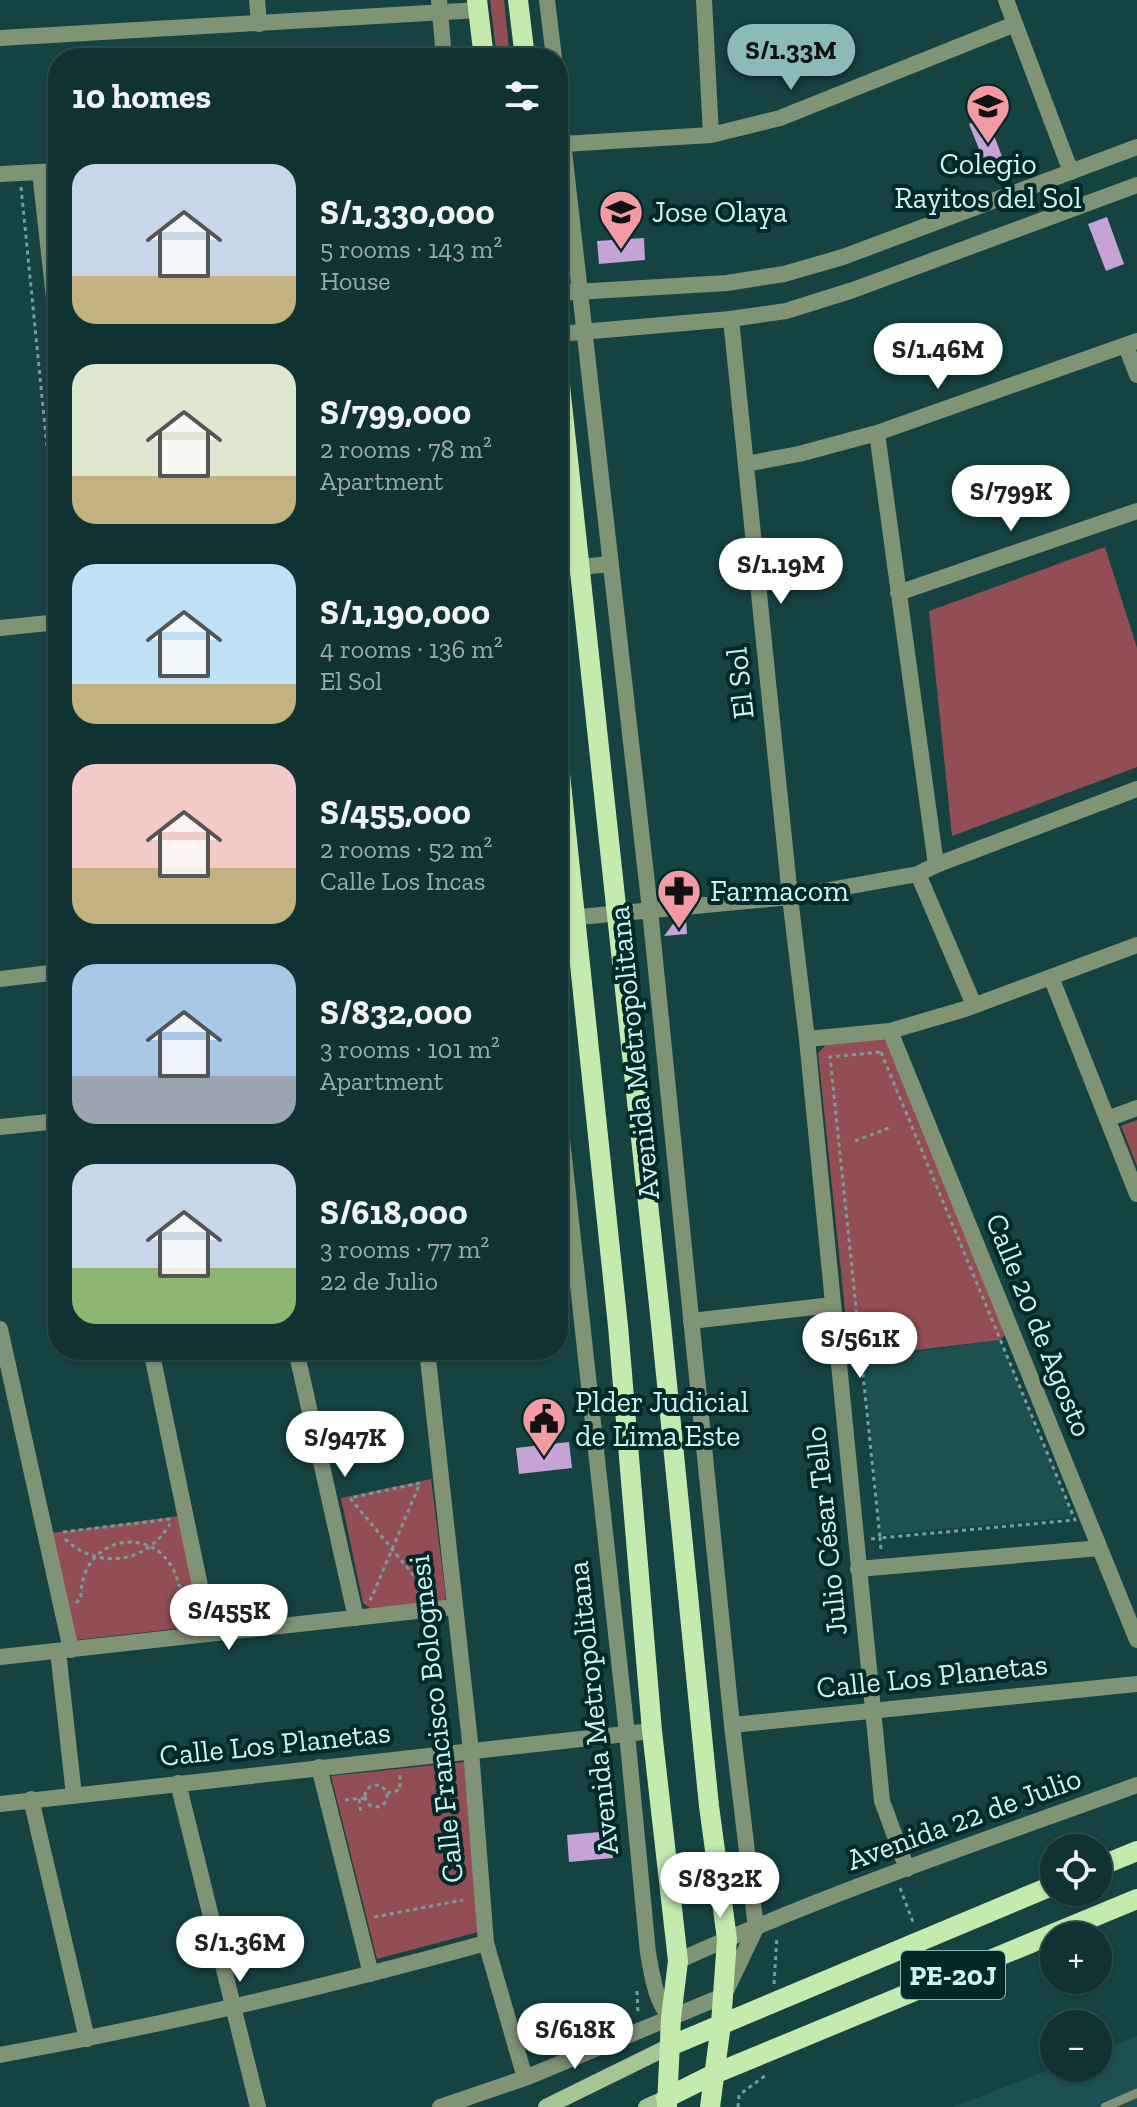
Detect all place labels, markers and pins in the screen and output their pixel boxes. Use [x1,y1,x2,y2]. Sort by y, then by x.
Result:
pin: S/1.33M [717,24,865,92]
school or university icon: Colegio Rayitos del Sol [964,82,1012,145]
place label: Colegio Rayitos del Sol [894,146,1082,216]
school or university icon: Jose Olaya [597,188,645,251]
place label: Jose Olaya [652,194,788,230]
pin: S/1.46M [864,323,1012,391]
pin: S/799K [946,465,1076,533]
pin: S/1.19M [707,538,855,606]
pharmacy icon: Farmacom [655,867,703,930]
place label: Farmacom [710,873,849,909]
pin: S/561K [795,1312,925,1380]
place label: Plder Judicial de Lima Este [575,1384,749,1454]
public building icon: Plder Judicial de Lima Este [520,1395,568,1458]
pin: S/947K [280,1411,410,1479]
pin: S/455K [164,1584,294,1652]
pin: S/832K [655,1852,785,1920]
pin: S/1.36M [166,1916,314,1984]
pin: S/618K [510,2003,640,2071]

